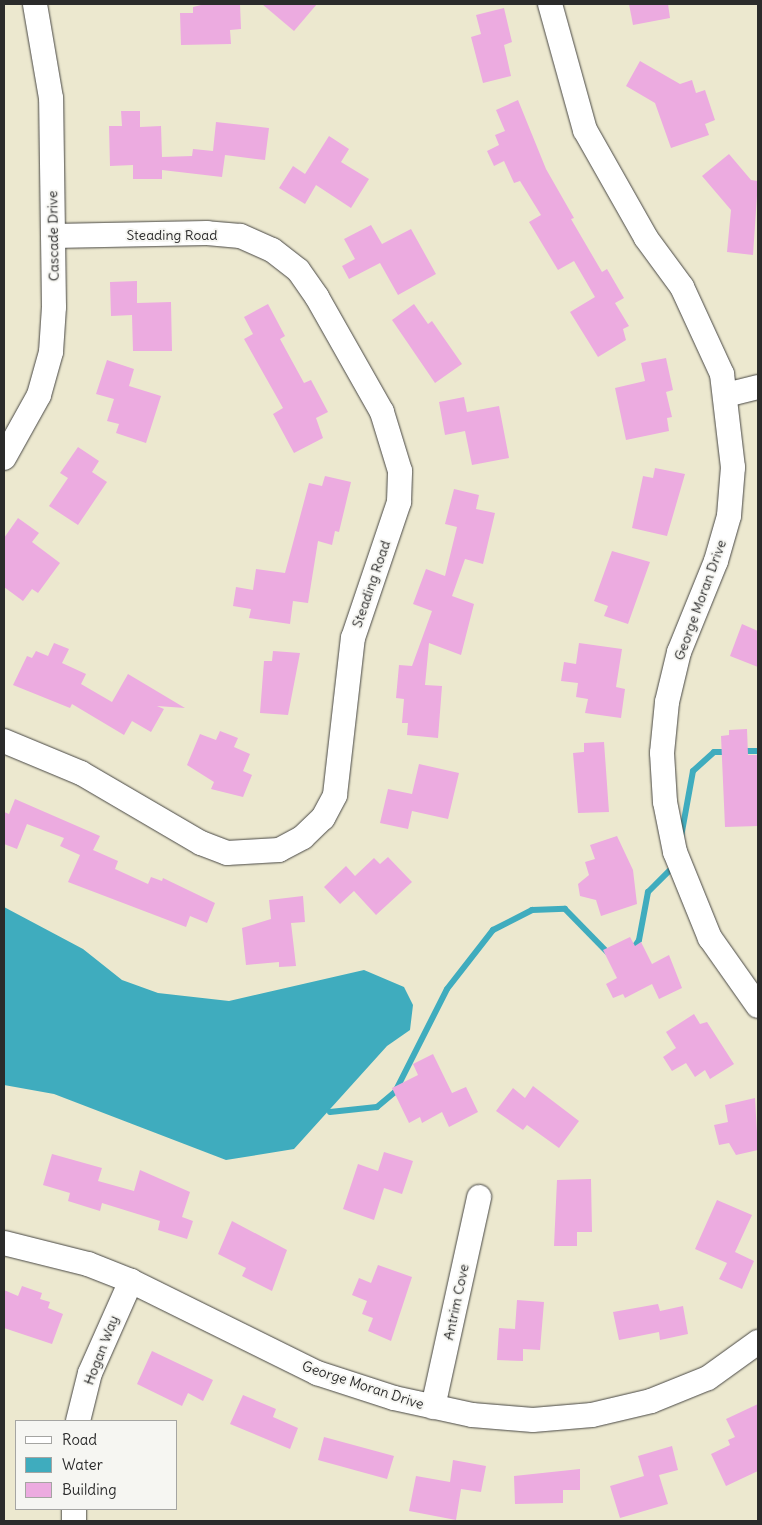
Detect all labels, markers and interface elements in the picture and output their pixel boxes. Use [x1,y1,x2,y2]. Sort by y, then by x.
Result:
street label: Cascade Drive [44,191,62,281]
street label: Steading Road [126,227,218,243]
street label: George Moran Drive [670,537,730,663]
street label: Steading Road [348,538,394,630]
street label: Antrim Cove [440,1262,472,1342]
street label: Hogan Way [80,1313,122,1387]
street label: George Moran Drive [300,1357,426,1413]
legend [15,1420,178,1510]
text: Road [62,1430,97,1449]
text: Water [62,1455,103,1474]
text: Building [62,1480,117,1499]

